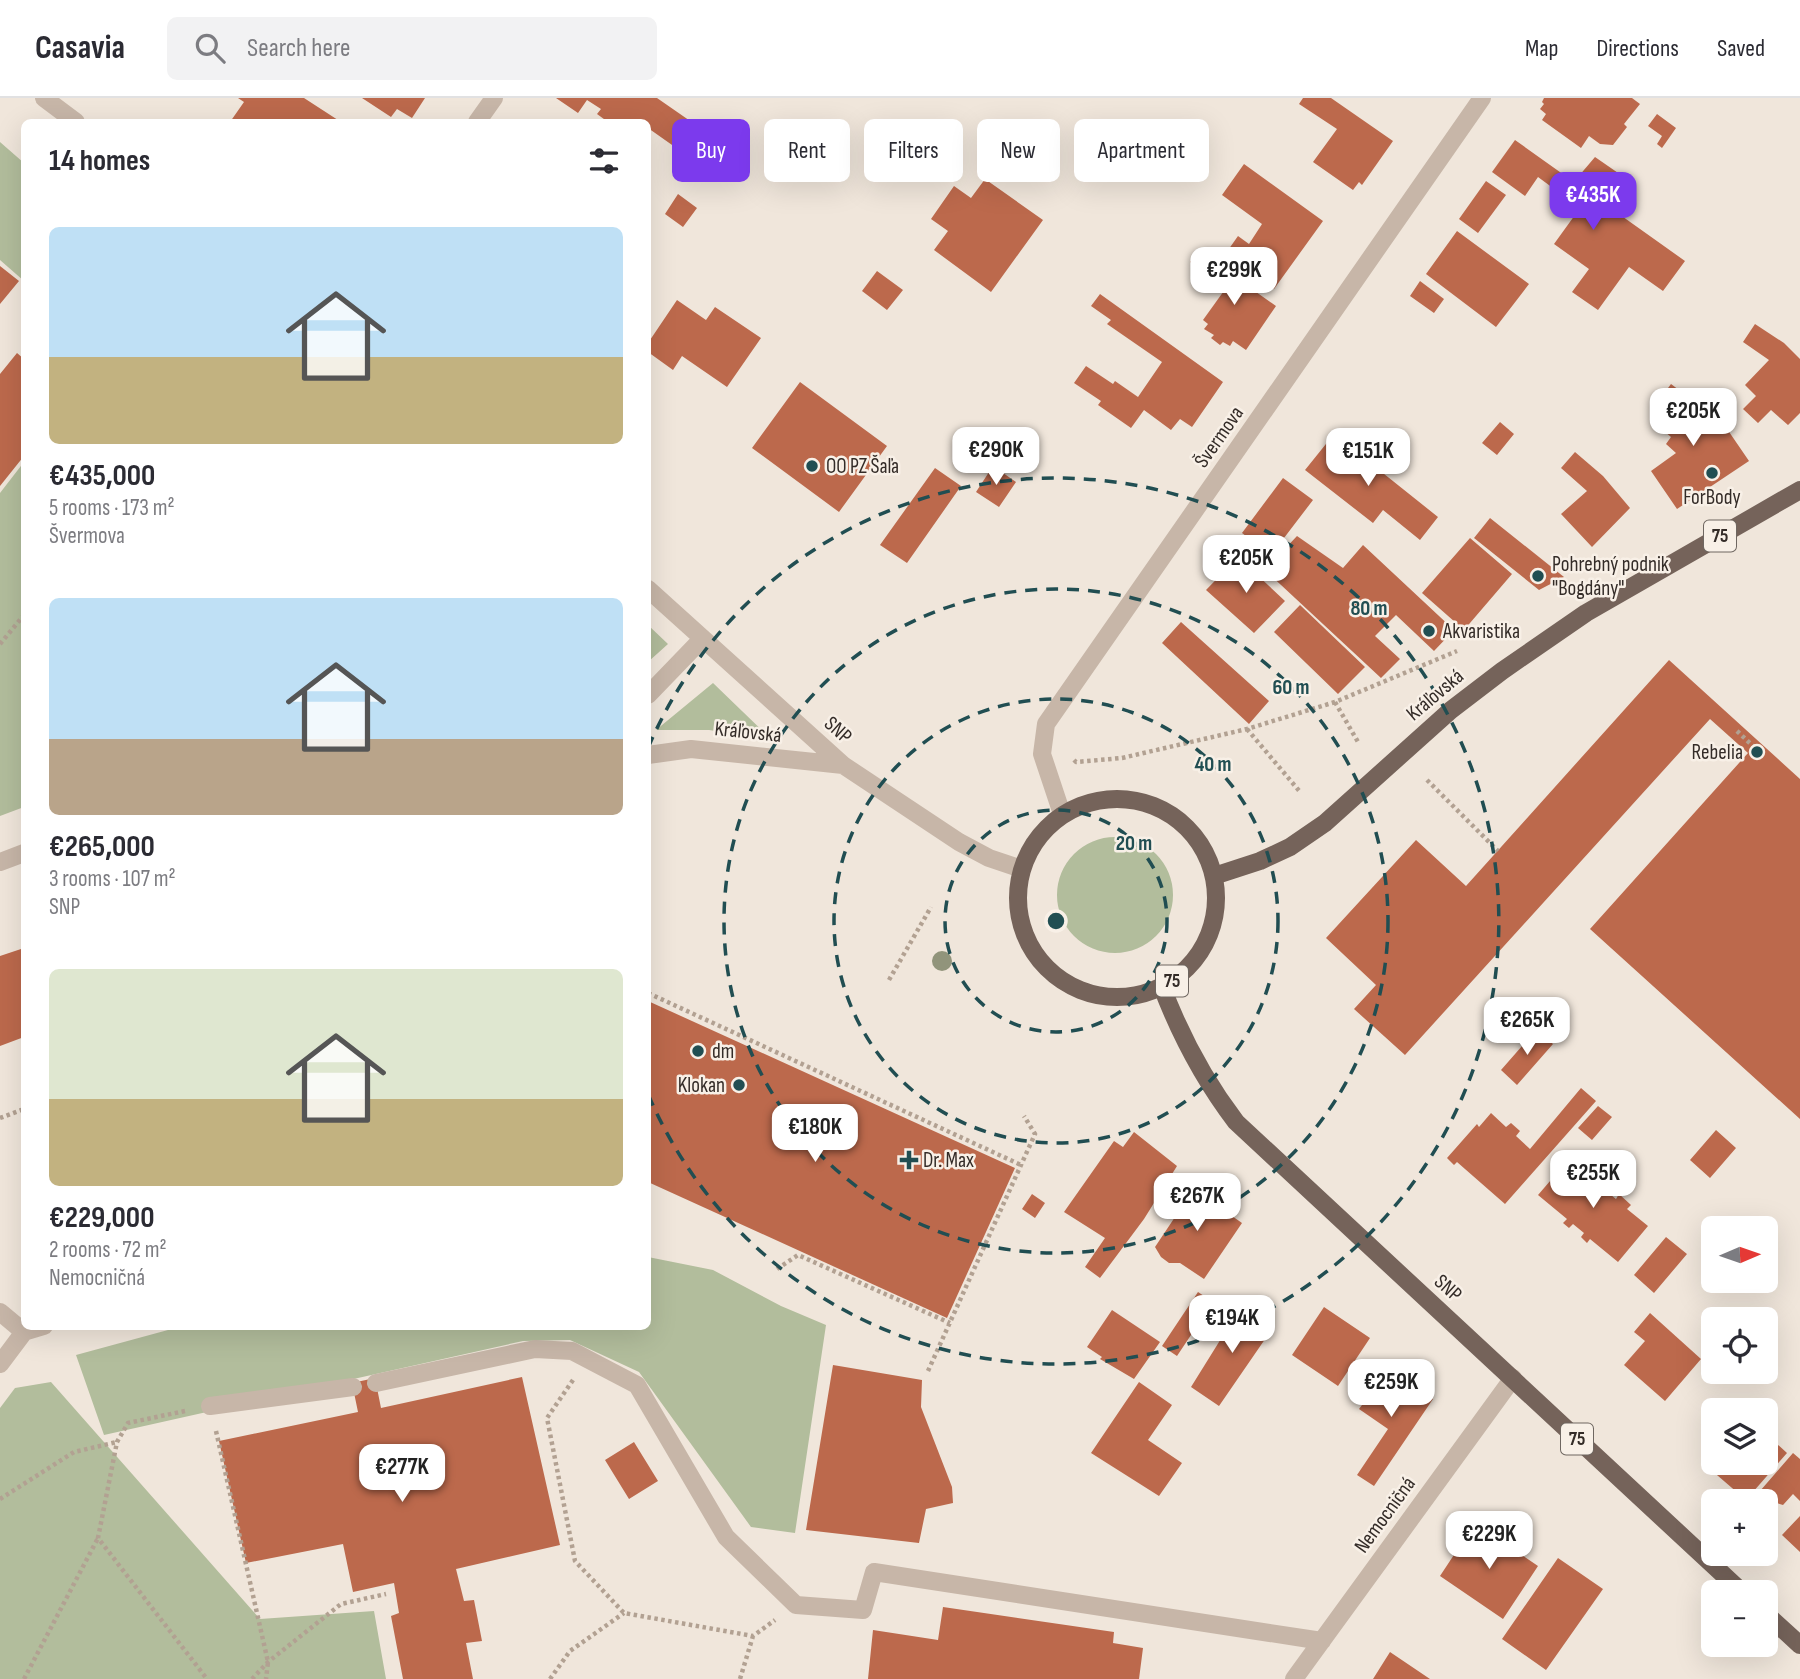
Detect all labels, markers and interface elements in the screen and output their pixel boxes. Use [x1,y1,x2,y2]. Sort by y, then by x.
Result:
search box [167,17,657,80]
text: Casavia [35,28,125,68]
icon: search [191,29,229,67]
text: Search here [247,33,350,64]
text: Map [1525,34,1558,63]
text: Directions [1596,34,1679,63]
text: Saved [1717,34,1765,63]
chip: Buy [672,119,750,182]
chip: Rent [764,119,850,182]
chip: Filters [864,119,963,182]
chip: New [977,119,1060,182]
chip: Apartment [1074,119,1209,182]
icon: filters [585,142,623,180]
text: 14 homes [49,143,150,179]
pin: €435K [1544,172,1642,232]
text: €435K [1566,181,1620,209]
pin: €299K [1185,248,1283,307]
text: €299K [1206,256,1262,284]
icon: home [273,273,399,399]
pin: €205K [1644,388,1742,448]
text: €205K [1666,397,1720,425]
street label: Švermova [1189,401,1249,473]
pin: €290K [947,428,1045,487]
pin: €151K [1319,428,1417,488]
text: €290K [968,436,1024,464]
text: €151K [1342,437,1394,465]
place label: OO PZ Šaľa [826,454,899,479]
text: €435,000 [49,458,155,494]
marker: OO PZ Šaľa [804,458,820,474]
marker: ForBody [1704,465,1720,481]
place label: ForBody [1683,485,1741,510]
text: 5 rooms · 173 m² [49,494,175,522]
road number: 75 [1704,520,1736,551]
text: Švermova [49,522,125,550]
pin: €205K [1197,536,1295,595]
text: €205K [1219,544,1273,572]
place label: Pohrebný podnik "Bogdány" [1552,552,1669,601]
marker: Pohrebný podnik "Bogdány" [1530,568,1546,584]
text: 80 m [1350,596,1388,621]
place label: Akvaristika [1442,619,1520,644]
marker: Akvaristika [1421,623,1437,639]
icon: home [273,644,399,770]
street label: Kráľovská [1401,664,1469,726]
text: 60 m [1272,675,1310,700]
street label: SNP [819,711,857,749]
street label: Kráľovská [713,716,783,748]
place label: Rebelia [1692,740,1743,765]
marker: Rebelia [1749,744,1765,760]
text: 40 m [1195,752,1231,777]
text: €265,000 [49,829,155,865]
text: 20 m [1116,831,1152,856]
text: 3 rooms · 107 m² [49,865,176,893]
text: SNP [49,893,80,921]
centre of rings [1044,909,1068,933]
road number: 75 [1156,966,1188,996]
pin: €265K [1478,998,1576,1057]
text: €265K [1500,1006,1554,1034]
icon: home [273,1015,399,1141]
place label: dm [712,1039,734,1064]
marker: dm [690,1043,706,1059]
place label: Klokan [678,1073,725,1098]
marker: Klokan [731,1077,747,1093]
pin: €180K [766,1104,864,1164]
text: €180K [788,1113,842,1141]
place label: Dr. Max [923,1148,974,1173]
pin: €255K [1544,1150,1642,1210]
marker: Dr. Max [901,1152,917,1168]
text: €255K [1566,1159,1620,1187]
pin: €267K [1148,1174,1246,1233]
text: €267K [1170,1182,1224,1210]
text: €229,000 [49,1200,154,1236]
north arrow [1701,1216,1778,1293]
map controls [1701,1216,1778,1657]
text: 2 rooms · 72 m² [49,1236,167,1264]
text: Nemocničná [49,1264,145,1292]
street label: SNP [1429,1269,1467,1307]
pin: €194K [1183,1296,1281,1355]
text: €194K [1205,1304,1259,1332]
button: locate [1701,1307,1778,1384]
pin: €259K [1342,1360,1440,1419]
text: €259K [1364,1368,1418,1396]
button: layers [1701,1398,1778,1475]
road number: 75 [1561,1424,1593,1455]
pin: €277K [353,1444,451,1504]
text: €277K [375,1453,429,1481]
street label: Nemocničná [1349,1472,1421,1558]
button: + [1701,1489,1778,1566]
pin: €229K [1440,1512,1538,1571]
text: €229K [1462,1520,1516,1548]
button: − [1701,1580,1778,1657]

